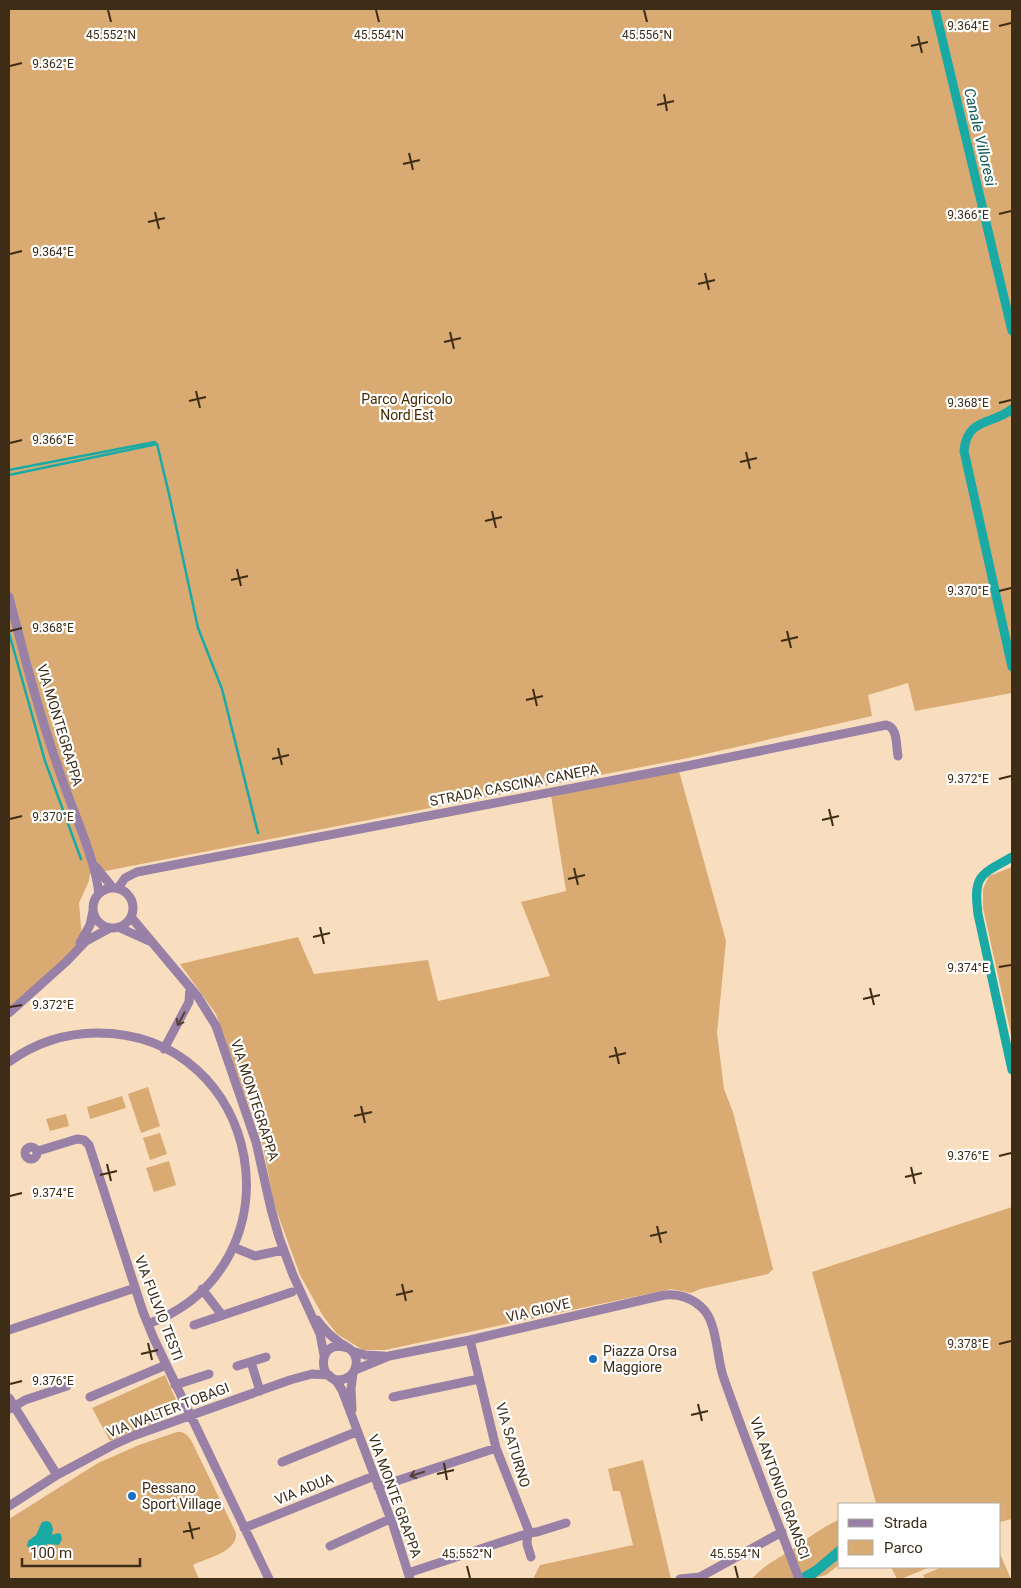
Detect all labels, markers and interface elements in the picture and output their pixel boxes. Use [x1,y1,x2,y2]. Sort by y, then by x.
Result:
text: 9.364°E [947,19,989,33]
text: 45.552°N [86,28,136,42]
text: 45.554°N [354,28,404,42]
text: 45.556°N [622,28,672,42]
text: 9.362°E [32,57,74,71]
water label: Canale Villoresi [960,86,1000,188]
text: 9.366°E [947,208,989,222]
text: 9.364°E [32,245,74,259]
park label: Parco Agricolo Nord Est [361,391,453,423]
text: 9.368°E [947,396,989,410]
text: 9.366°E [32,433,74,447]
text: 9.370°E [947,584,989,598]
text: 9.368°E [32,621,74,635]
street label: VIA MONTEGRAPPA [34,662,86,788]
street label: STRADA CASCINA CANEPA [428,761,600,809]
text: 9.372°E [947,772,989,786]
text: 9.370°E [32,810,74,824]
text: 9.374°E [947,961,989,975]
text: 9.372°E [32,998,74,1012]
one-way arrow [176,1011,186,1026]
street label: VIA MONTEGRAPPA [228,1037,282,1163]
text: 9.376°E [947,1149,989,1163]
text: 9.374°E [32,1186,74,1200]
street label: VIA FULVIO TESTI [132,1253,186,1363]
street label: VIA GIOVE [504,1295,572,1325]
text: 9.378°E [947,1337,989,1351]
place label: Piazza Orsa Maggiore [603,1343,677,1375]
marker: Piazza Orsa Maggiore [587,1353,599,1365]
text: 9.376°E [32,1374,74,1388]
street label: VIA WALTER TOBAGI [105,1379,231,1441]
street label: VIA SATURNO [493,1401,533,1489]
street label: VIA ANTONIO GRAMSCI [747,1415,813,1561]
street label: VIA MONTE GRAPPA [365,1432,425,1560]
street label: VIA ADUA [272,1470,336,1508]
one-way arrow [409,1470,425,1480]
place label: Pessano Sport Village [142,1480,221,1512]
marker: Pessano Sport Village [126,1490,138,1502]
legend [838,1503,1001,1568]
text: Strada [884,1514,927,1532]
scale bar [22,1536,140,1568]
text: Parco [884,1539,923,1557]
text: 100 m [30,1544,72,1562]
text: 45.552°N [442,1547,492,1561]
text: 45.554°N [710,1547,760,1561]

